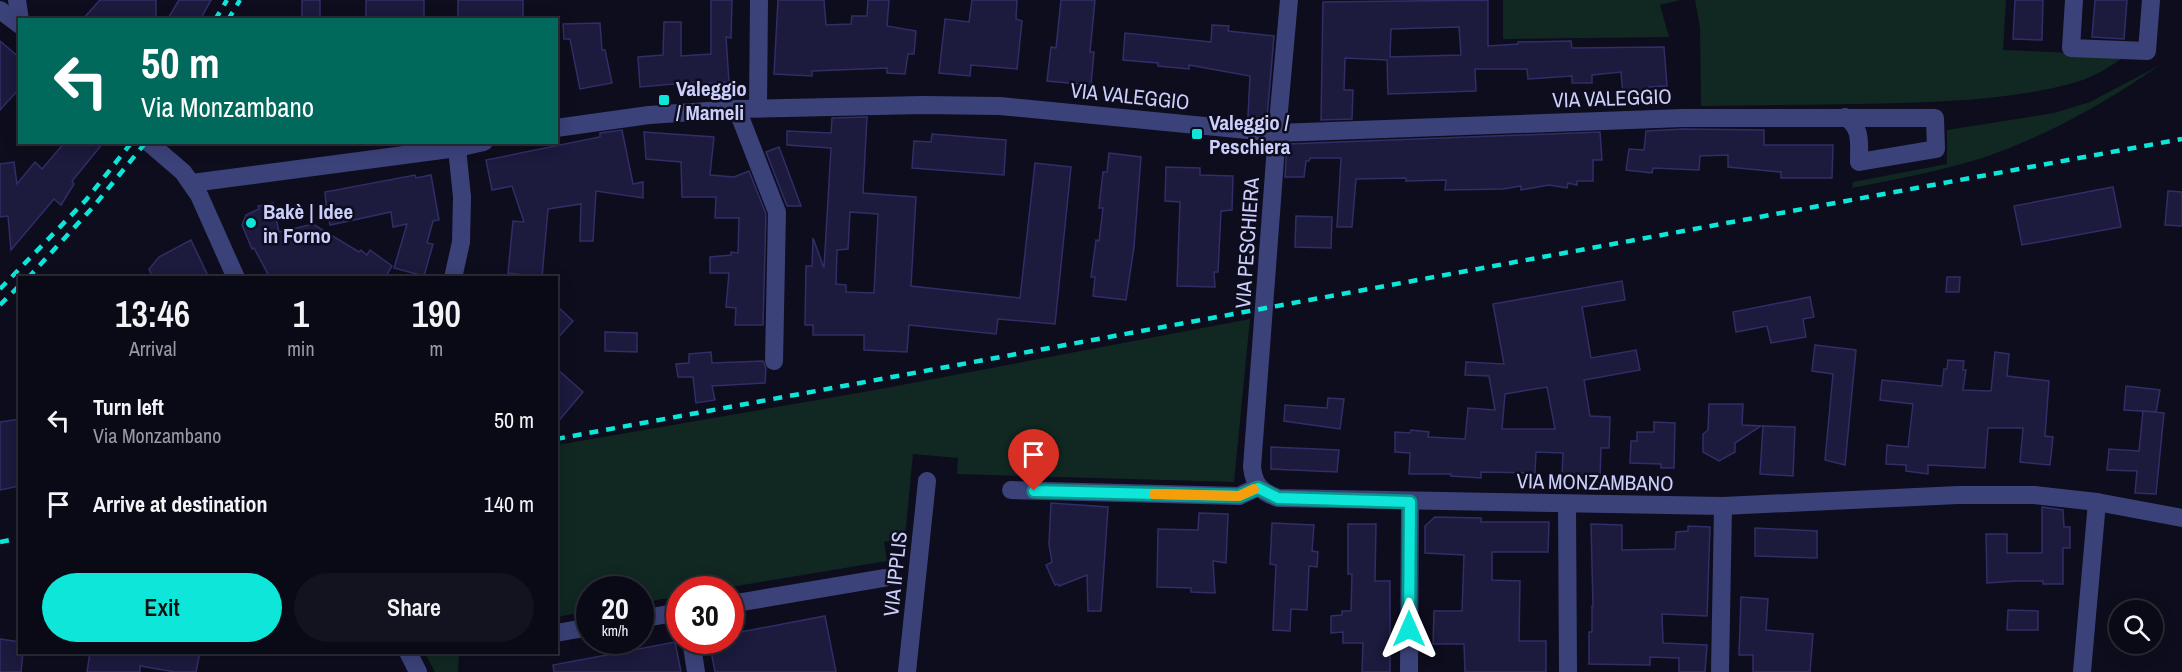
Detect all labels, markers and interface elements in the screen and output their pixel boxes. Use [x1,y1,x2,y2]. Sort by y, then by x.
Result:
text: 50 m [141,35,220,91]
icon: left [42,42,120,120]
place label: Valeggio / Mameli [676,74,747,127]
street label: VIA VALEGGIO [1069,75,1191,117]
street label: VIA VALEGGIO [1552,81,1672,115]
text: Via Monzambano [141,89,314,125]
marker: Valeggio / Mameli [657,93,671,107]
place label: Valeggio / Peschiera [1209,108,1291,161]
marker: Valeggio / Peschiera [1190,127,1204,141]
street label: VIA PESCHIERA [1228,176,1266,309]
place label: Bakè | Idee in Forno [263,197,353,250]
marker: Bakè | Idee in Forno [244,216,258,230]
text: 13:46 [115,290,190,338]
text: 1 [293,290,309,338]
text: 190 [412,290,461,338]
text: Arrival [129,335,176,362]
text: min [287,335,315,362]
text: m [429,335,443,362]
text: Turn left [93,392,164,422]
icon: left [42,404,75,437]
text: 50 m [494,405,534,435]
text: Via Monzambano [93,422,221,449]
pin [1008,429,1059,491]
icon: arrive [1017,438,1050,471]
street label: VIA MONZAMBANO [1516,466,1674,498]
icon: arrive [42,488,75,521]
text: Arrive at destination [93,489,267,519]
text: 140 m [484,489,534,519]
street label: VIA IPPLIS [876,530,914,618]
button: Exit [42,573,282,642]
button: Share [294,573,534,642]
speed limit sign: 30 [666,576,744,654]
text: 20 [601,588,629,628]
position arrow [1377,597,1441,661]
map controls [2109,600,2163,654]
button: search [2109,600,2163,654]
text: km/h [602,620,628,641]

